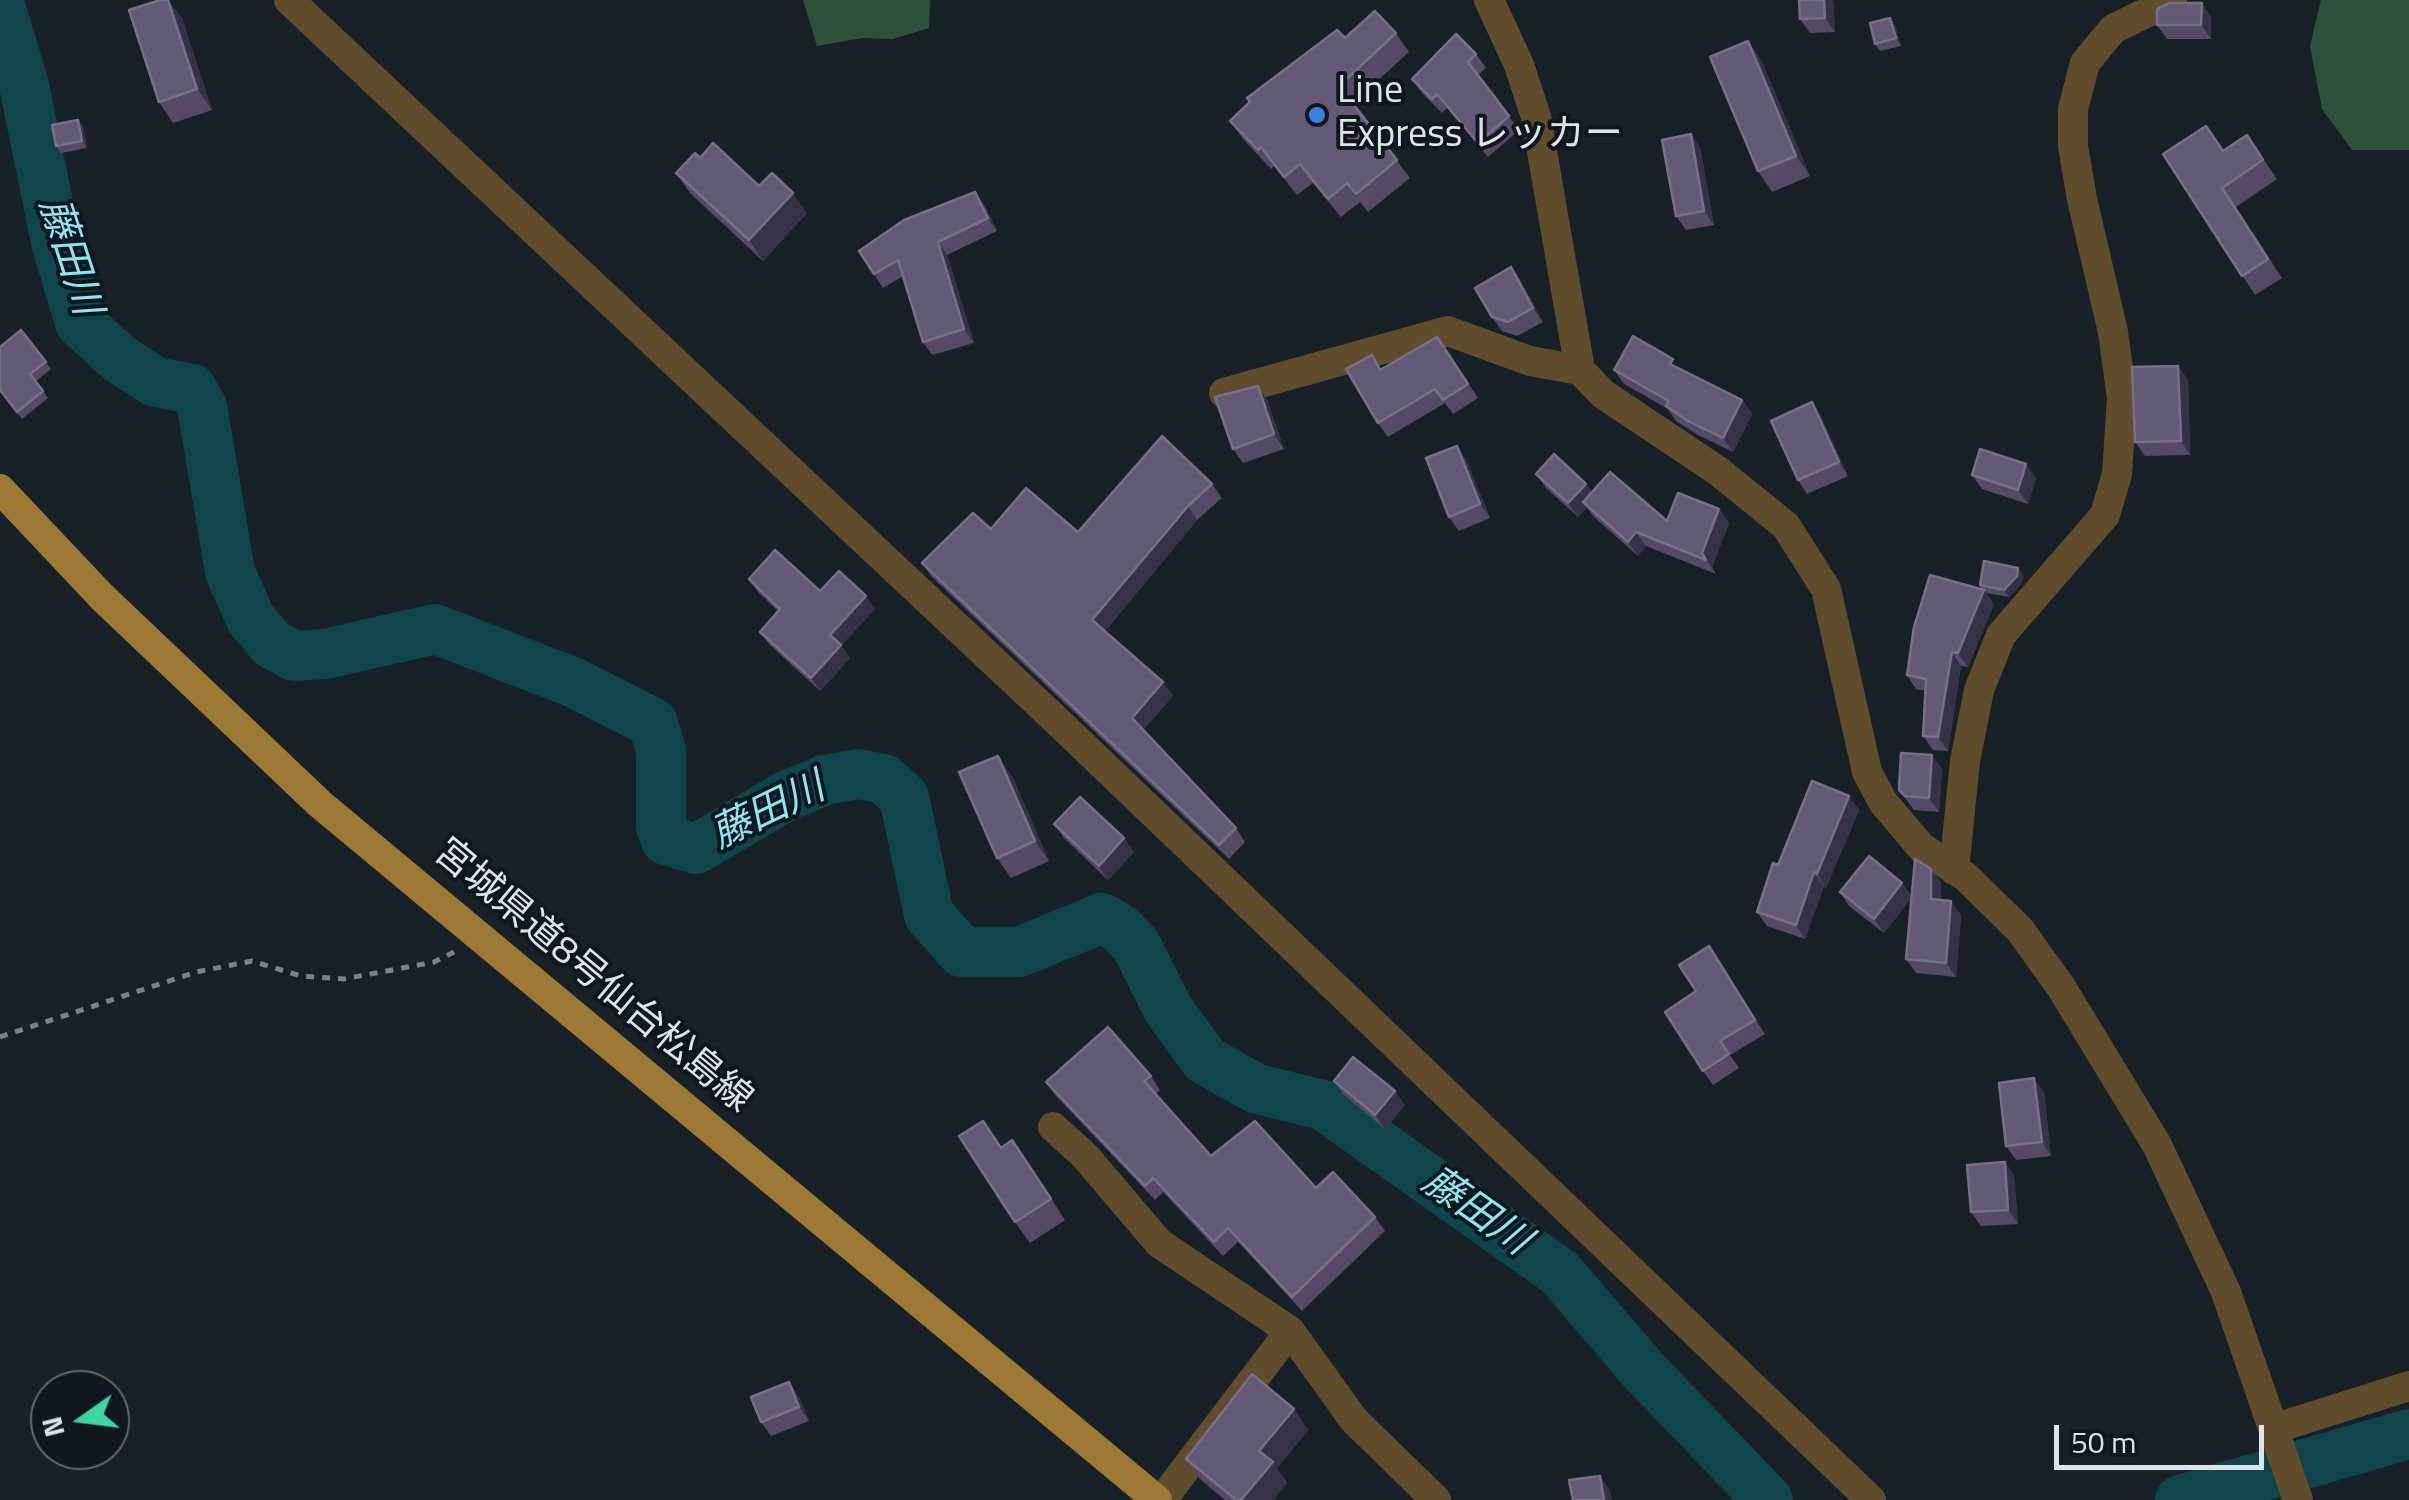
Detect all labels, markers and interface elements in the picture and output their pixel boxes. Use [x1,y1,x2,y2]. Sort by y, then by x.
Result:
place label: Line Express レッカー [1337,70,1623,160]
marker: Line Express レッカー [1306,104,1328,126]
water label: 藤田川 [27,193,109,321]
water label: 藤田川 [705,765,833,861]
street label: 宮城県道8号仙台松島線 [424,831,760,1123]
water label: 藤田川 [1412,1159,1538,1267]
north arrow [30,1370,130,1470]
scale bar [2059,1405,2269,1467]
text: N [29,1412,76,1442]
text: 50 m [2071,1419,2136,1465]

